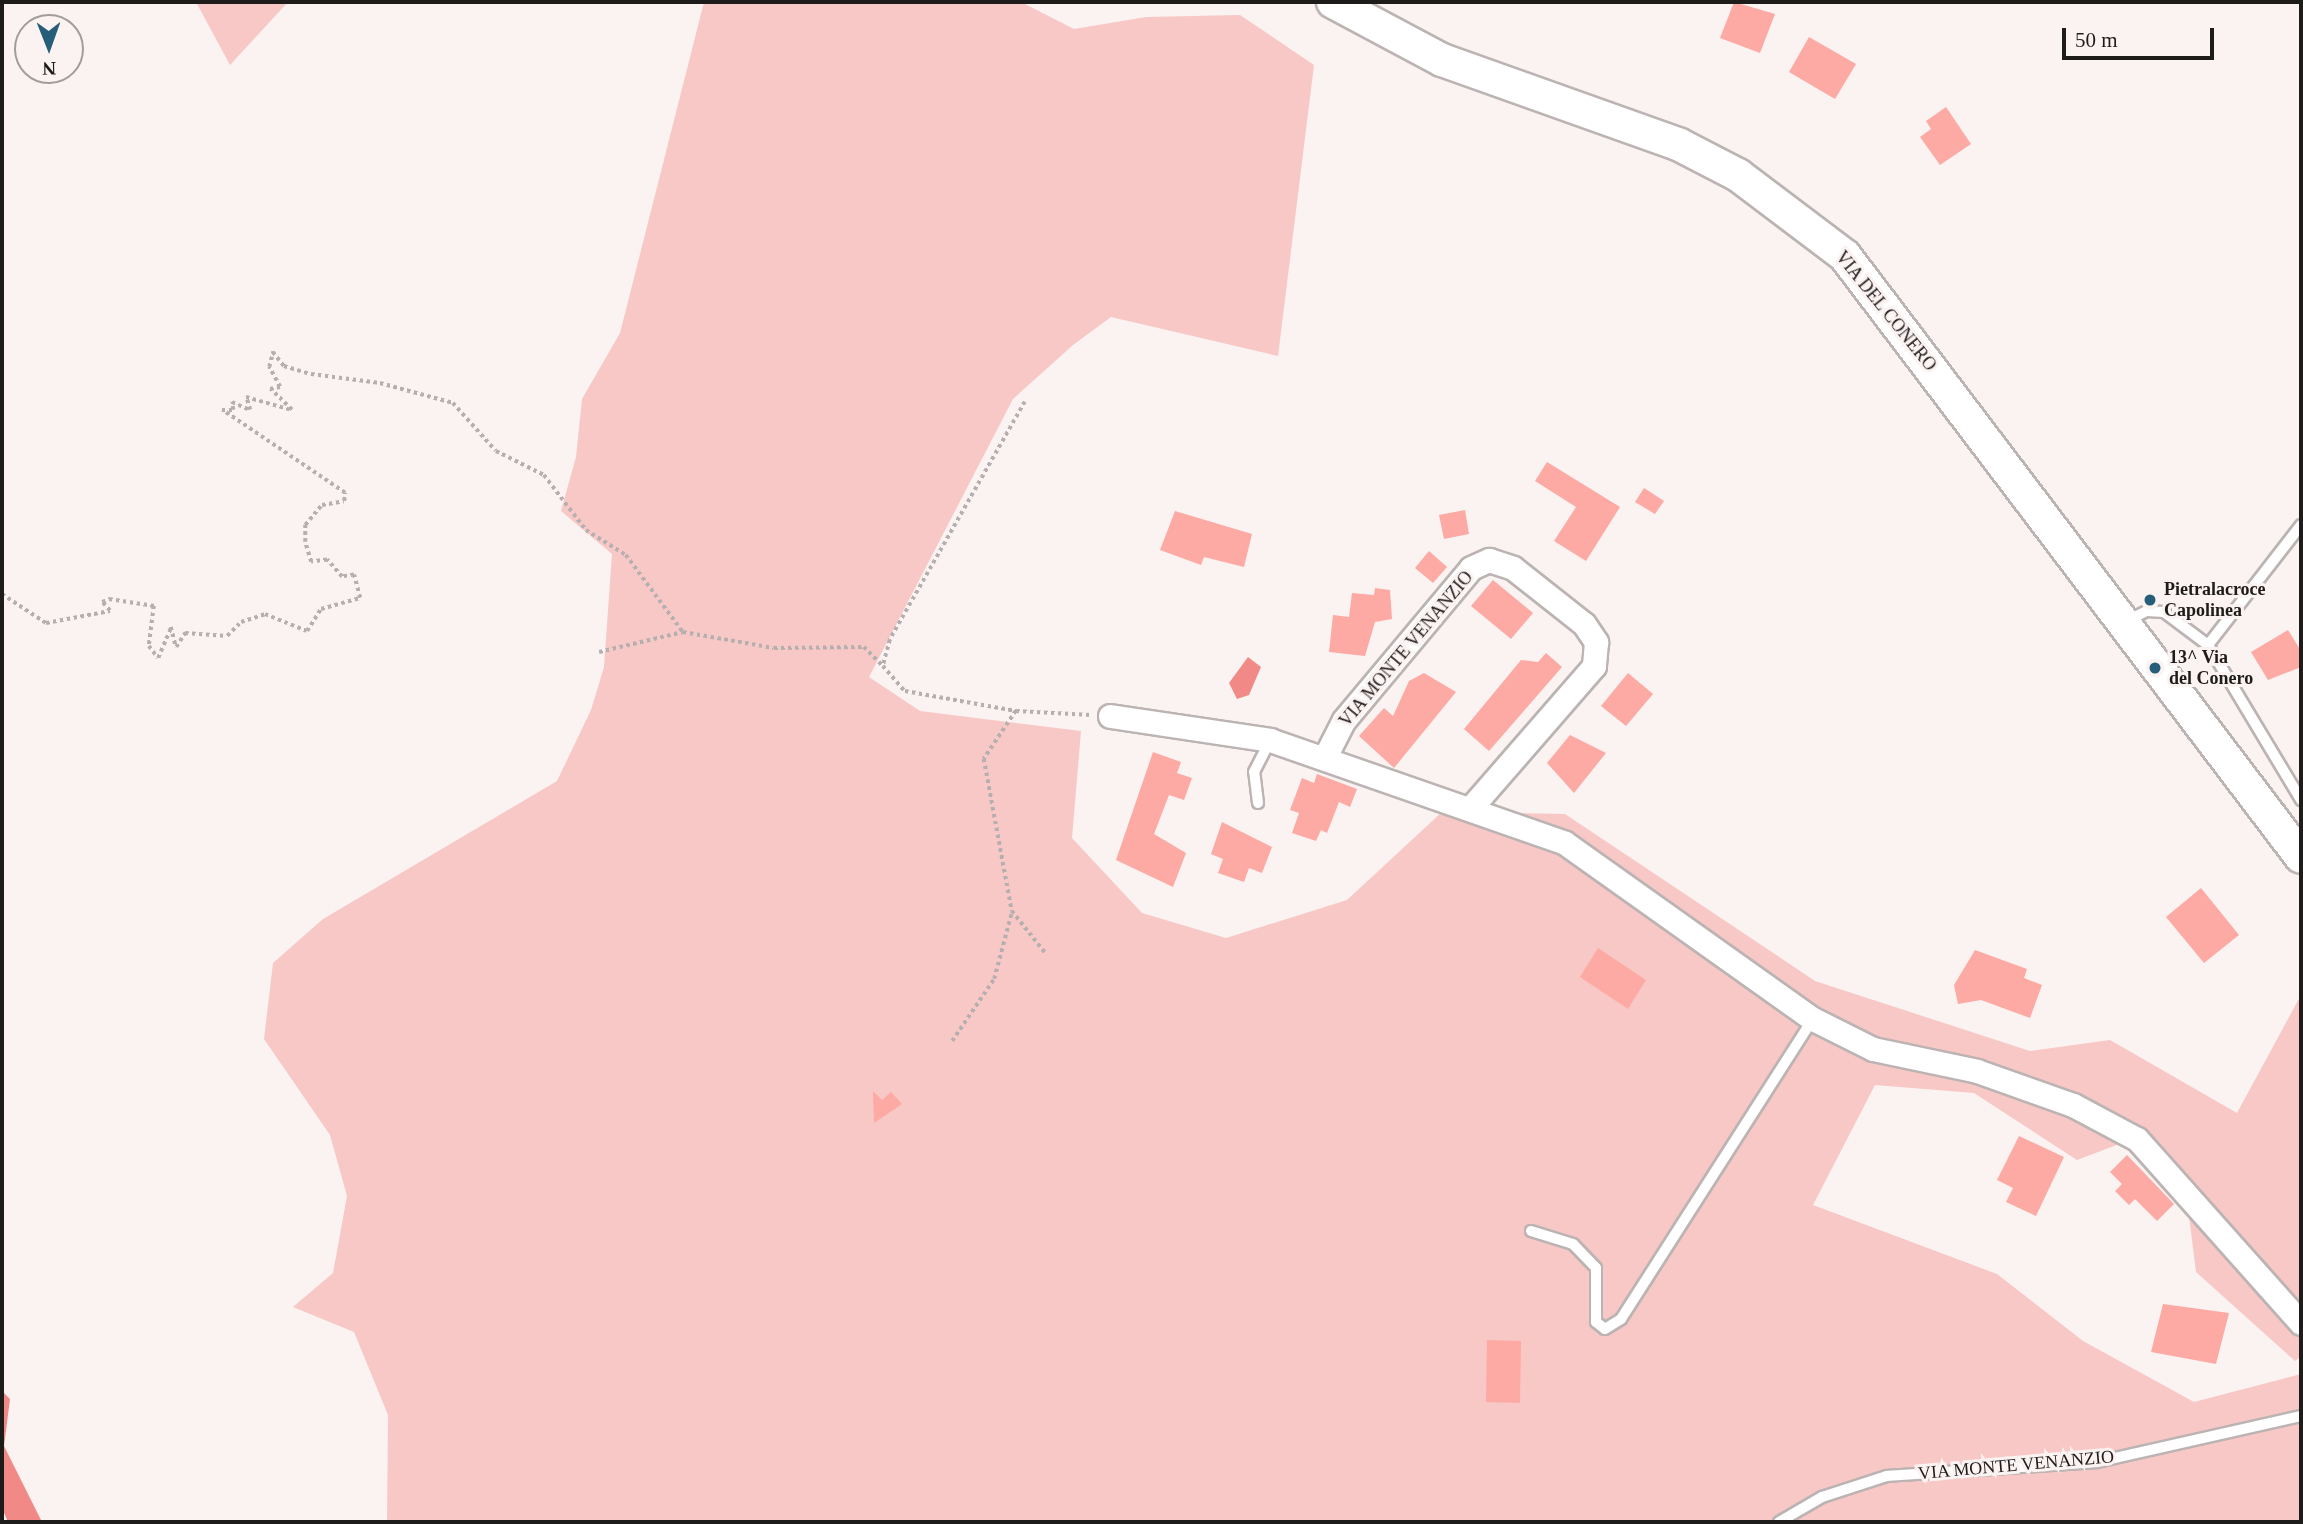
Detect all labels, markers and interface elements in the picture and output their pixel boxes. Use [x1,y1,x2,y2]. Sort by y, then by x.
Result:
north arrow [14,14,84,84]
scale bar [2065,14,2217,58]
text: 50 m [2075,28,2118,52]
text: N [42,58,56,79]
street label: VIA DEL CONERO [1830,246,1942,376]
street label: VIA MONTE VENANZIO [1334,566,1478,732]
place label: Pietralacroce Capolinea [2164,579,2266,622]
marker: Pietralacroce Capolinea [2142,592,2158,608]
place label: 13^ Via del Conero [2169,647,2253,690]
marker: 13^ Via del Conero [2147,660,2163,676]
street label: VIA MONTE VENANZIO [1916,1446,2116,1484]

